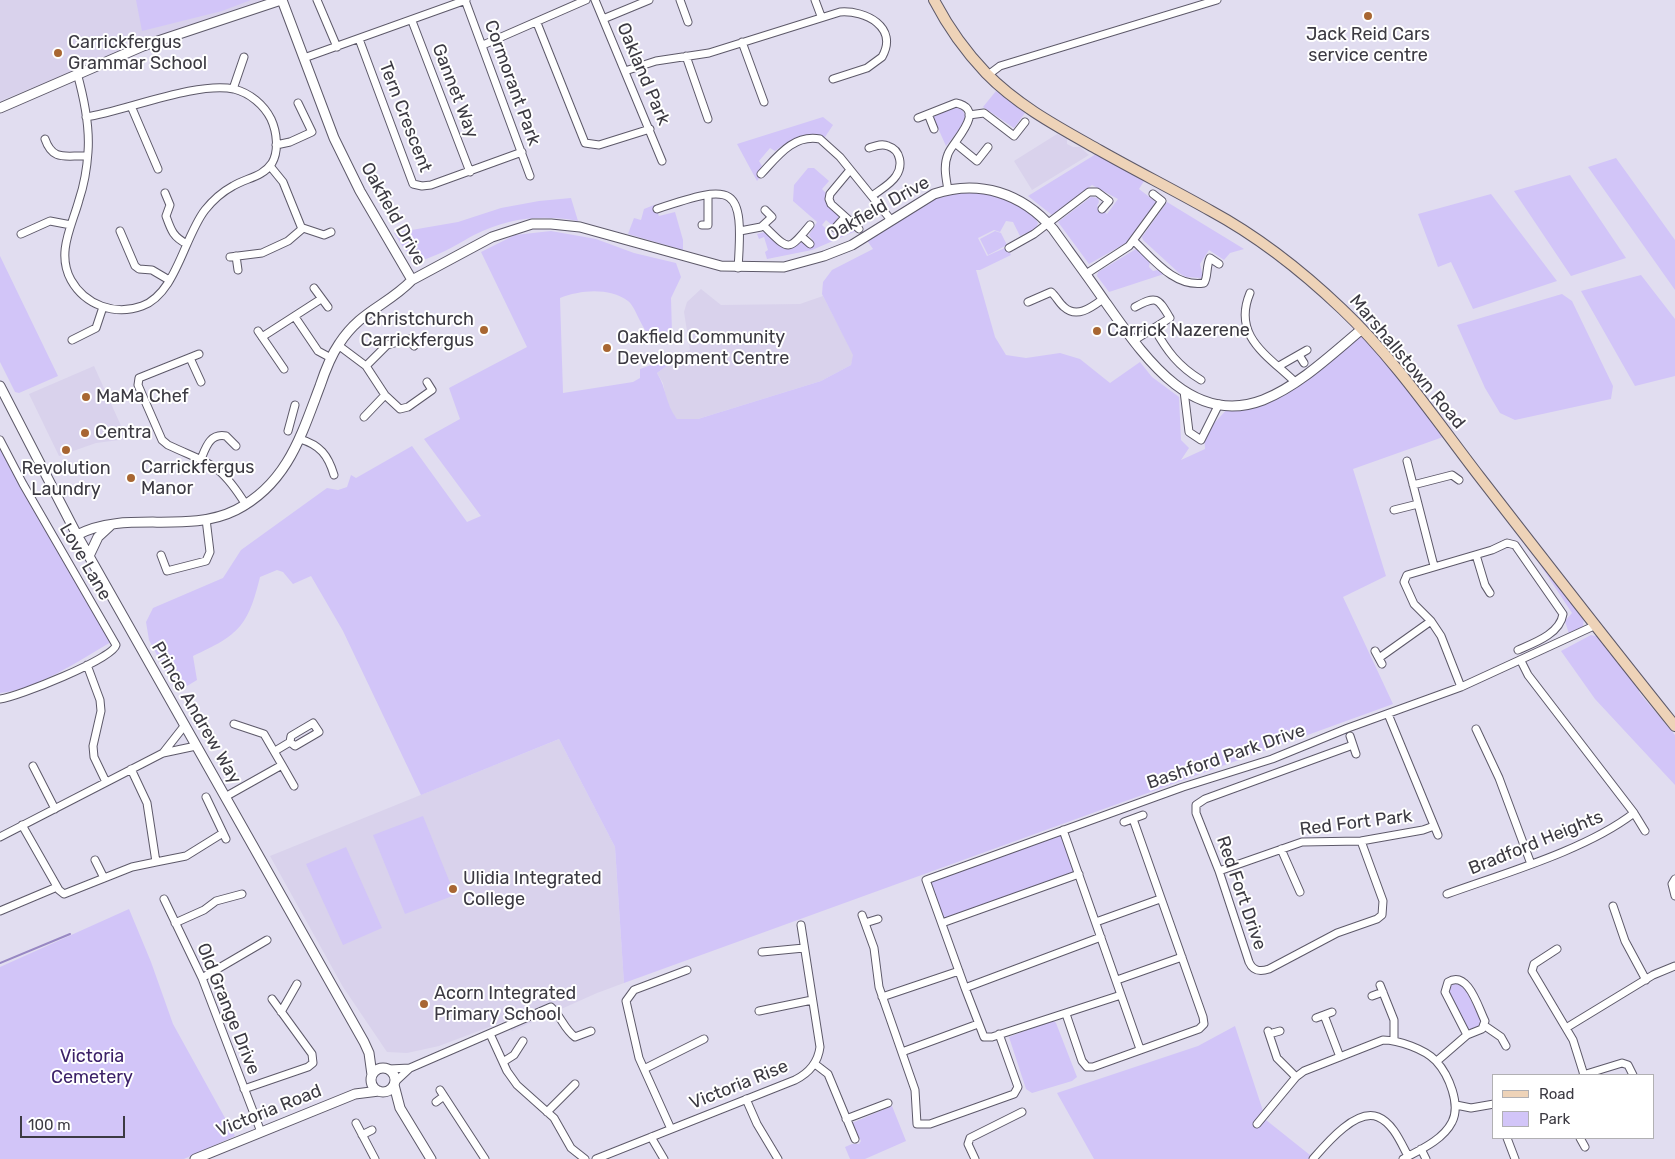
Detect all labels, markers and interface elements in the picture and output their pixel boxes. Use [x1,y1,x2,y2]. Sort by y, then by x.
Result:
marker: Jack Reid Cars service centre [1362,10,1374,22]
street label: Cormorant Park [479,17,545,149]
street label: Oakland Park [612,20,674,128]
place label: Jack Reid Cars service centre [1306,24,1430,66]
place label: Carrickfergus Grammar School [68,32,207,74]
street label: Gannet Way [427,41,483,141]
marker: Carrickfergus Grammar School [52,47,64,59]
street label: Tern Crescent [374,59,436,175]
street label: Oakfield Drive [356,159,430,269]
street label: Oakfield Drive [823,172,933,246]
street label: Marshallstown Road [1345,290,1469,434]
place label: Christchurch Carrickfergus [361,309,474,352]
place label: Carrick Nazerene [1107,320,1250,342]
marker: Christchurch Carrickfergus [478,324,490,336]
marker: Carrick Nazerene [1091,325,1103,337]
place label: Oakfield Community Development Centre [617,327,789,369]
marker: Oakfield Community Development Centre [601,342,613,354]
place label: MaMa Chef [96,386,189,408]
marker: MaMa Chef [80,391,92,403]
place label: Centra [95,422,152,444]
marker: Centra [79,427,91,439]
marker: Revolution Laundry [60,444,72,456]
place label: Carrickfergus Manor [141,457,254,499]
place label: Revolution Laundry [21,458,111,500]
marker: Carrickfergus Manor [125,472,137,484]
street label: Love Lane [54,520,116,604]
street label: Prince Andrew Way [146,638,246,788]
street label: Bashford Park Drive [1144,720,1308,794]
street label: Red Fort Park [1298,805,1414,841]
street label: Bradford Heights [1466,806,1606,880]
street label: Red Fort Drive [1211,833,1271,953]
place label: Ulidia Integrated College [463,868,602,911]
marker: Ulidia Integrated College [447,883,459,895]
street label: Old Grange Drive [192,940,264,1078]
place label: Acorn Integrated Primary School [434,983,576,1026]
marker: Acorn Integrated Primary School [418,998,430,1010]
park label: Victoria Cemetery [51,1046,133,1088]
street label: Victoria Rise [687,1055,791,1115]
legend [1492,1074,1655,1139]
street label: Victoria Road [213,1080,325,1142]
text: Road [1539,1085,1575,1103]
scale bar [22,1106,128,1138]
text: Park [1539,1110,1570,1128]
text: 100 m [28,1116,70,1134]

